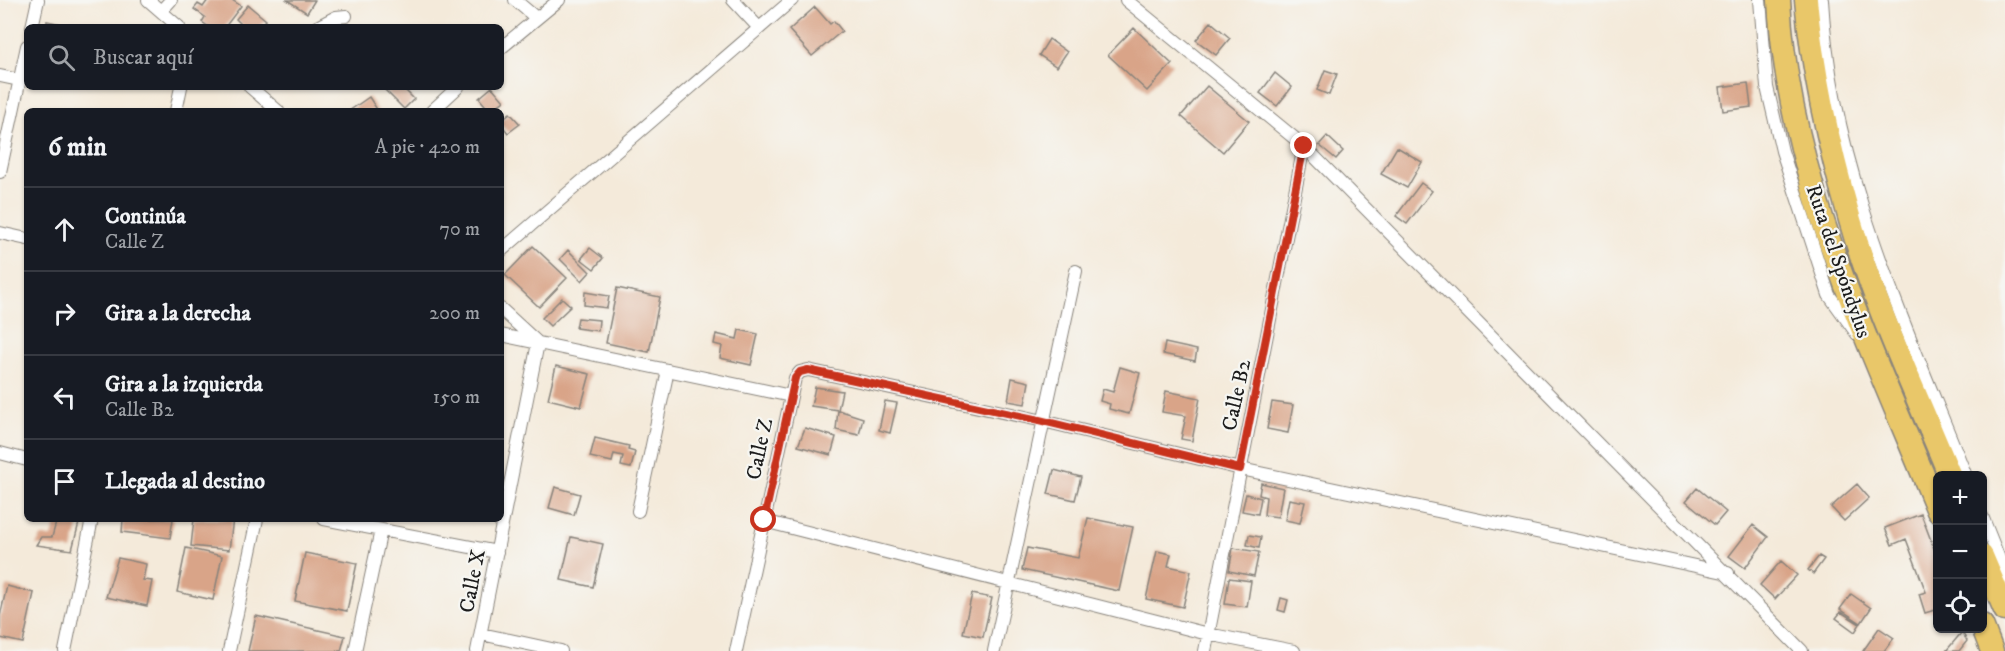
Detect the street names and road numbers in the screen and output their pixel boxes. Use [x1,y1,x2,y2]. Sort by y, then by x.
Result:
street label: Ruta del Spóndylus [1800,181,1876,341]
street label: Calle B2 [1217,357,1257,433]
street label: Calle Z [741,416,779,482]
street label: Calle X [454,547,492,615]

